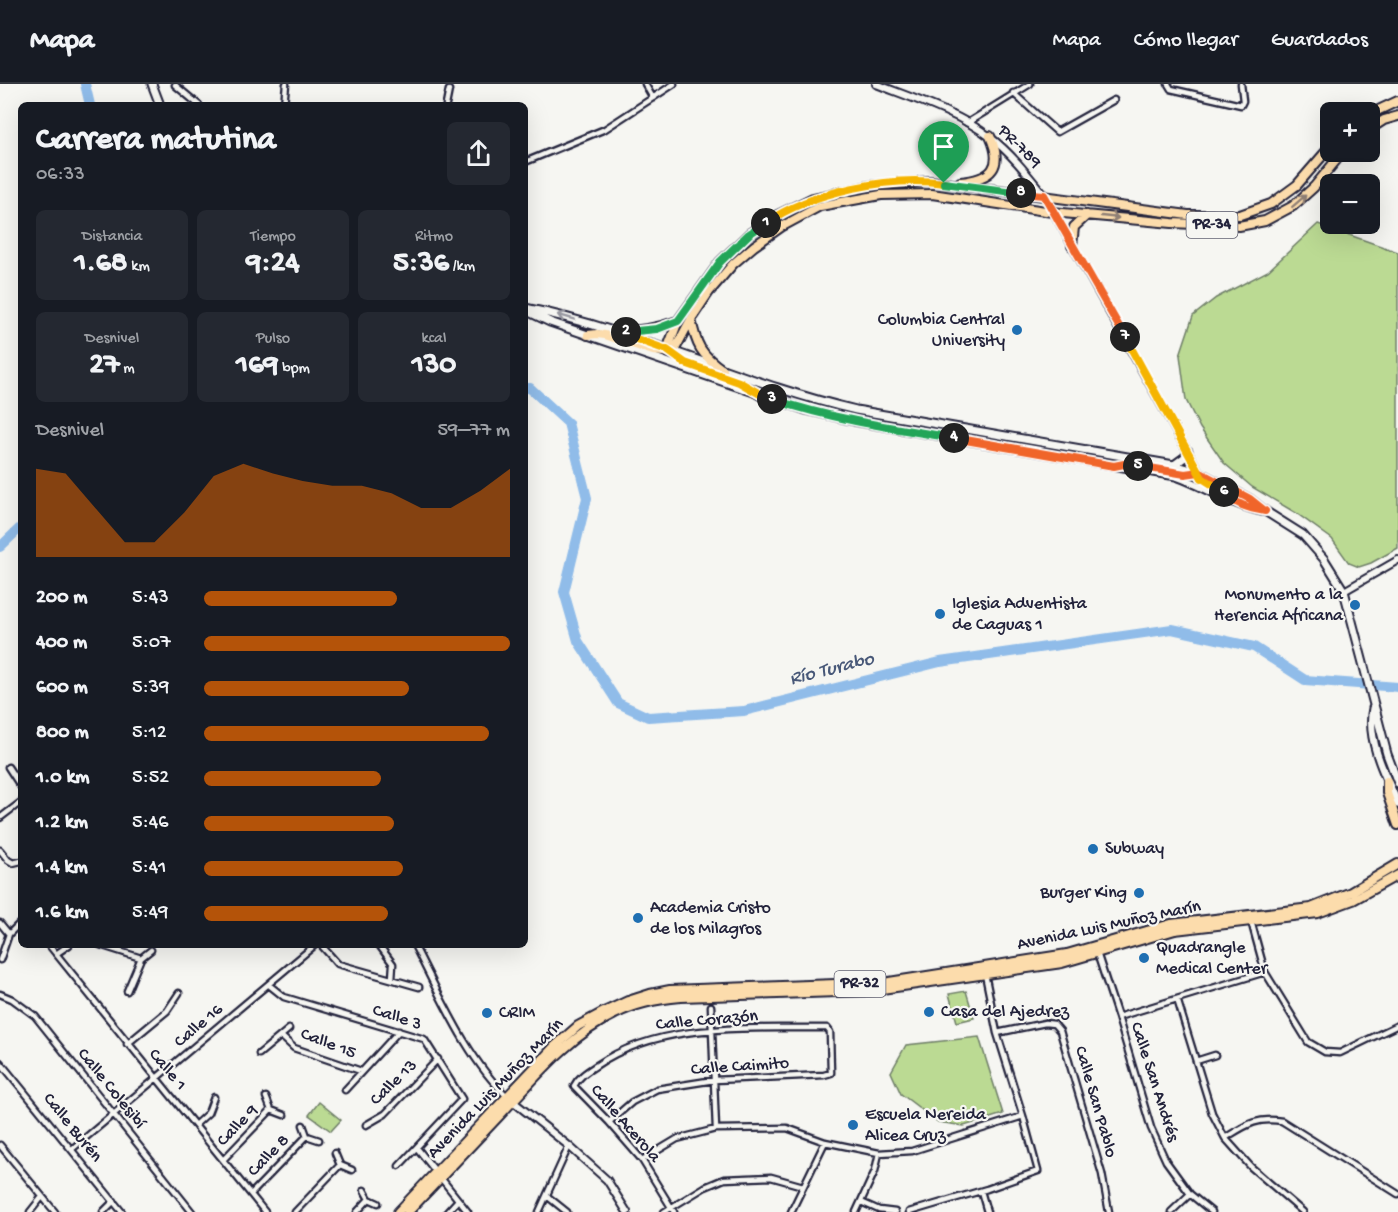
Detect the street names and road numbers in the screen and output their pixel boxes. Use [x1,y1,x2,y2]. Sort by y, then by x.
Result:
street label: PR-789 [992,120,1045,173]
road number: PR-34 [1186,212,1238,238]
street label: Avenida Luis Muñoz Marín [1015,896,1203,956]
road number: PR-32 [834,971,886,997]
street label: Calle 16 [170,999,228,1053]
street label: Calle 3 [370,1000,424,1036]
street label: Calle Corazón [655,1006,759,1036]
street label: Avenida Luis Muñoz Marín [423,1014,569,1164]
street label: Calle San Andrés [1125,1020,1184,1146]
street label: Calle 15 [297,1024,359,1064]
street label: Calle San Pablo [1069,1044,1121,1160]
street label: Calle Colesibí [72,1045,151,1134]
street label: Calle 1 [143,1045,191,1095]
street label: Calle Caimito [690,1053,790,1081]
street label: Calle 13 [366,1055,422,1111]
street label: Calle Acerola [585,1081,665,1168]
street label: Calle Burén [38,1089,107,1167]
street label: Calle 9 [213,1101,263,1151]
street label: Calle 8 [244,1130,294,1182]

